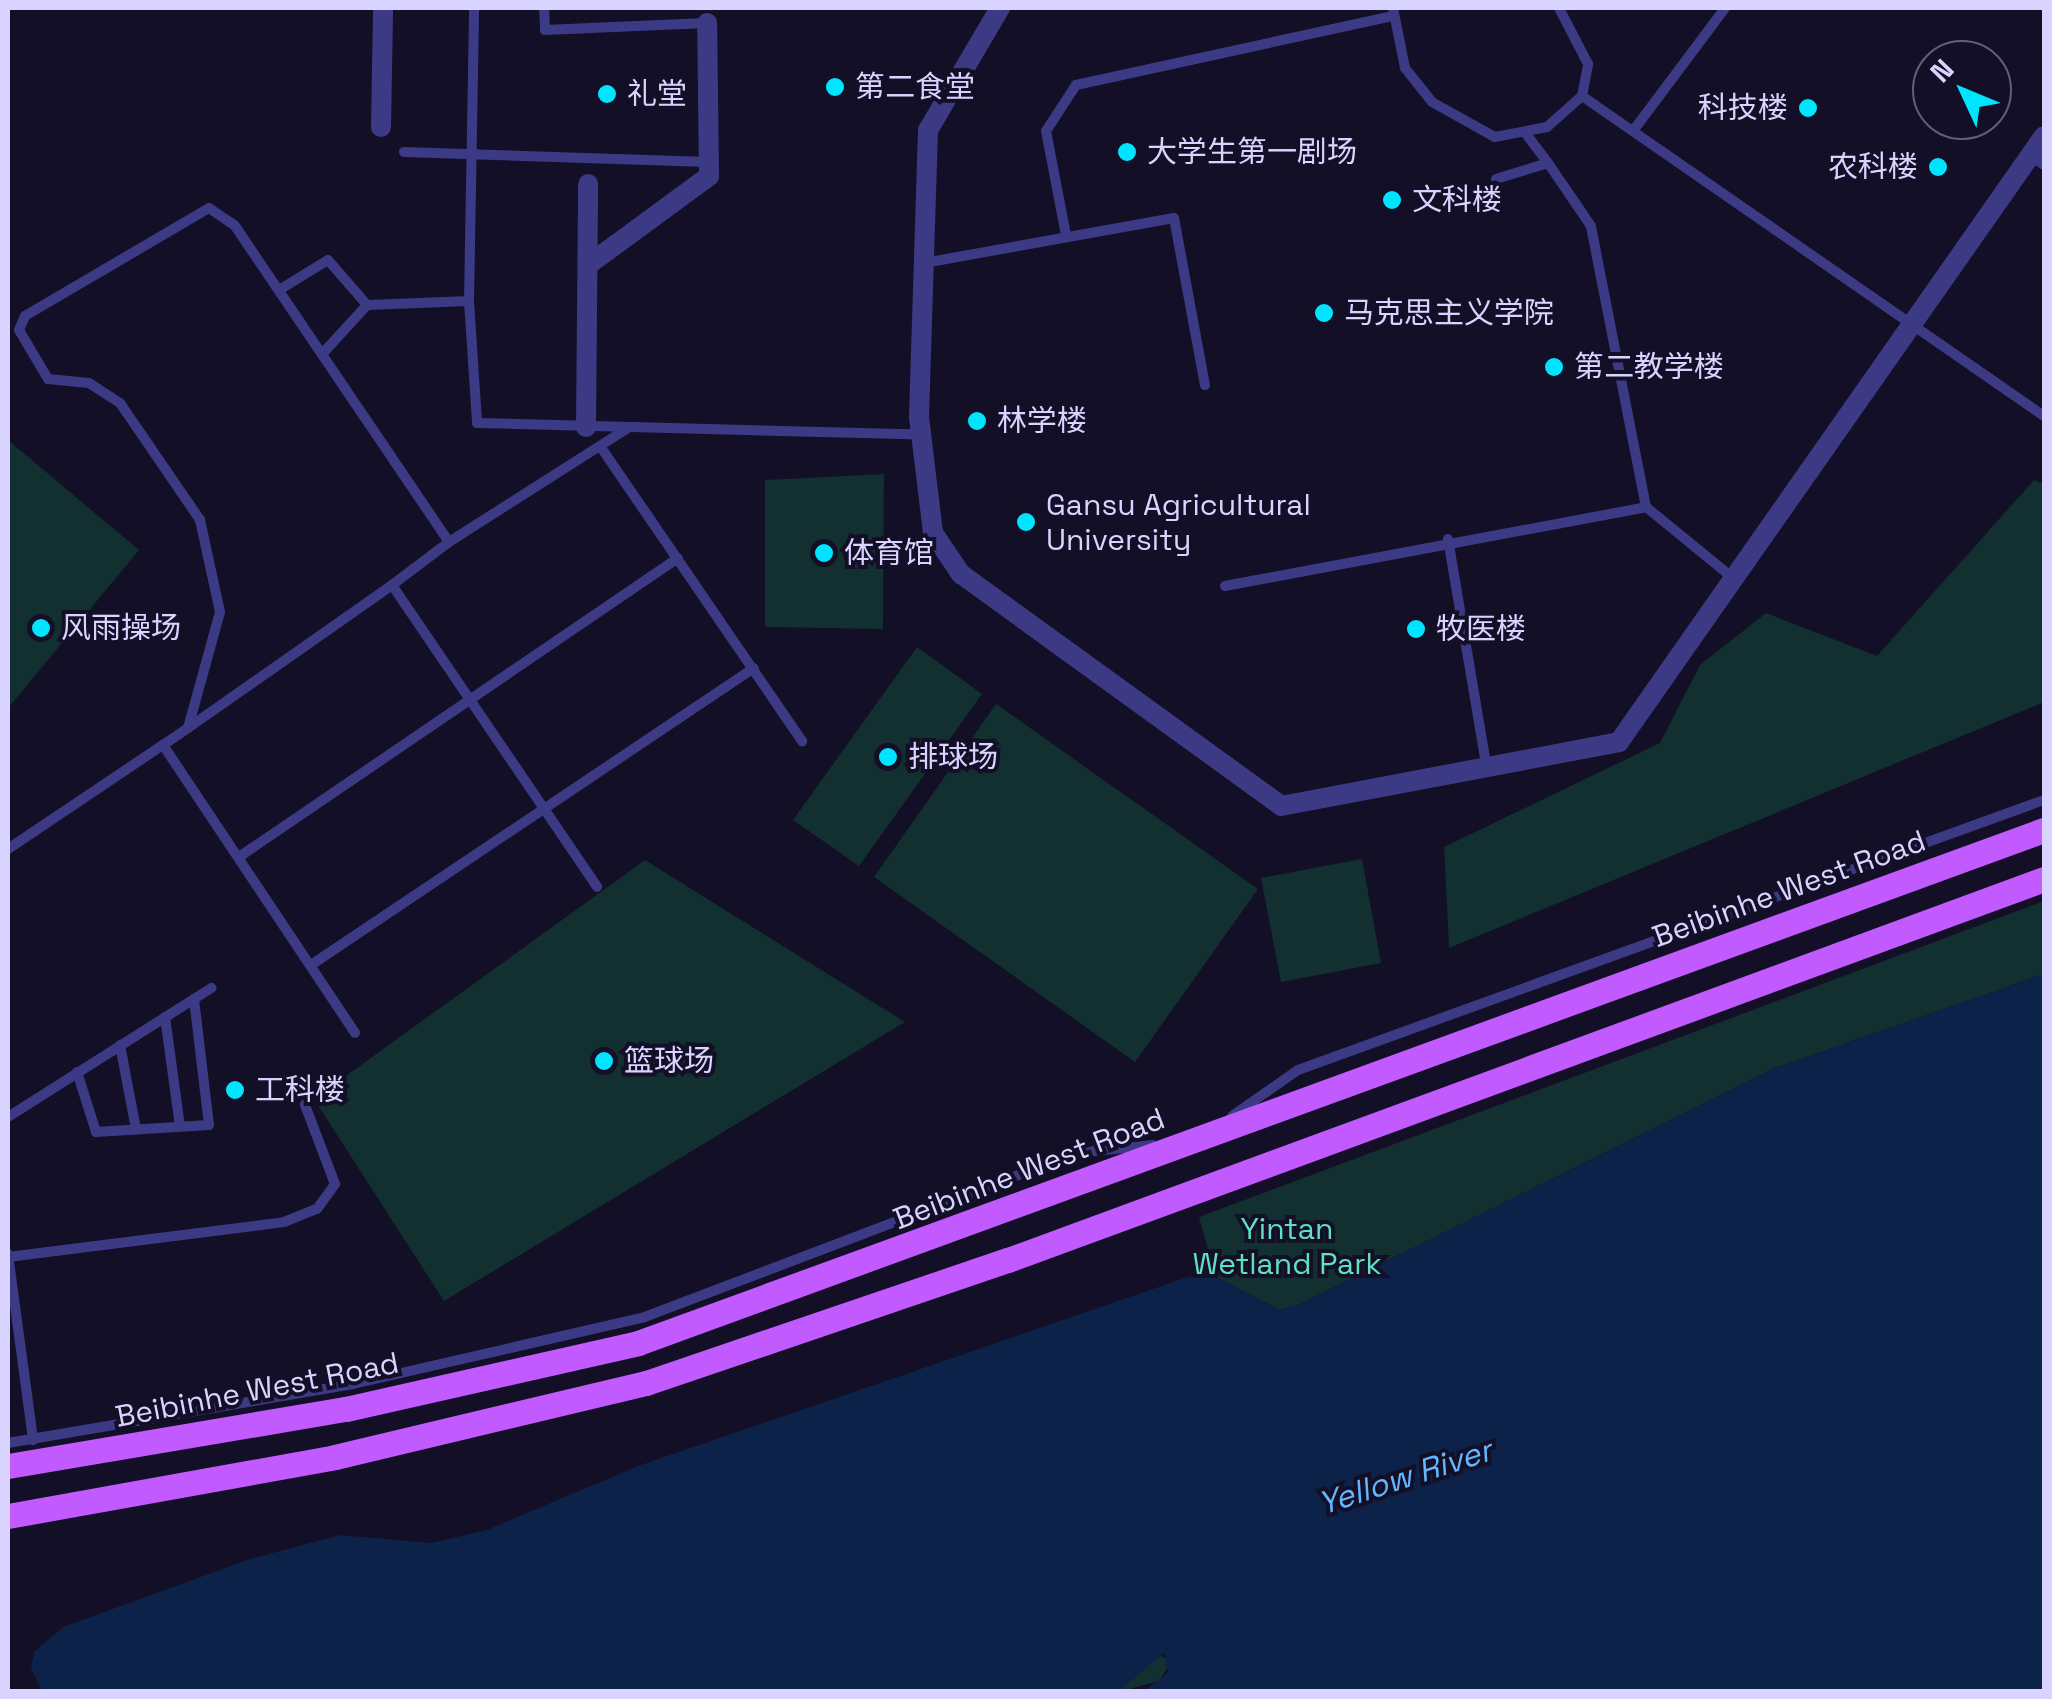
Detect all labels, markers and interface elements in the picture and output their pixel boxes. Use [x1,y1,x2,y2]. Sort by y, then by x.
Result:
north arrow [1912,40,2012,140]
text: N [1922,51,1961,90]
place label: 第二食堂 [855,69,975,105]
place label: 礼堂 [627,76,687,112]
marker: 第二食堂 [824,76,846,98]
marker: 礼堂 [596,83,618,105]
place label: 科技楼 [1698,90,1788,126]
marker: 科技楼 [1797,97,1819,119]
place label: 大学生第一剧场 [1147,134,1357,170]
marker: 大学生第一剧场 [1116,141,1138,163]
place label: 农科楼 [1828,149,1918,185]
marker: 农科楼 [1927,156,1949,178]
place label: 文科楼 [1412,182,1502,218]
marker: 文科楼 [1381,189,1403,211]
place label: 马克思主义学院 [1344,295,1554,331]
marker: 马克思主义学院 [1313,302,1335,324]
place label: 第二教学楼 [1574,349,1724,385]
marker: 第二教学楼 [1543,356,1565,378]
place label: 林学楼 [997,403,1087,439]
marker: 林学楼 [966,410,988,432]
place label: Gansu Agricultural University [1046,487,1311,558]
marker: Gansu Agricultural University [1015,511,1037,533]
place label: 体育馆 [844,535,934,571]
marker: 体育馆 [813,542,835,564]
place label: 风雨操场 [61,610,181,646]
place label: 牧医楼 [1436,611,1526,647]
marker: 风雨操场 [30,617,52,639]
marker: 牧医楼 [1405,618,1427,640]
place label: 排球场 [908,739,998,775]
marker: 排球场 [877,746,899,768]
street label: Beibinhe West Road [1647,823,1931,955]
place label: 篮球场 [624,1043,714,1079]
marker: 篮球场 [593,1050,615,1072]
place label: 工科楼 [255,1072,345,1108]
marker: 工科楼 [224,1079,246,1101]
street label: Beibinhe West Road [888,1101,1170,1237]
park label: Yintan Wetland Park [1192,1211,1382,1282]
street label: Beibinhe West Road [112,1345,402,1435]
water label: Yellow River [1313,1431,1497,1523]

